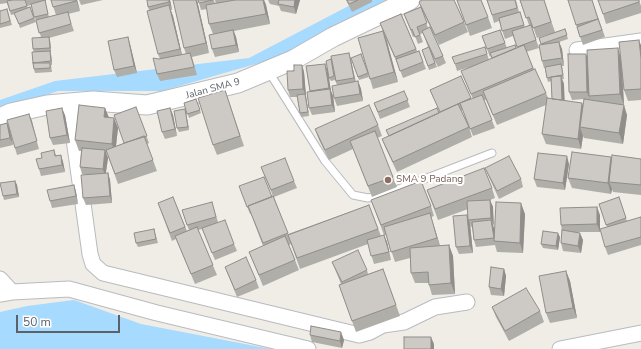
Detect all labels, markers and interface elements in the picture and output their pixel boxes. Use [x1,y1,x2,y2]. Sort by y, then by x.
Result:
street label: Jalan SMA 9 [185,76,241,102]
place label: SMA 9 Padang [396,174,463,186]
marker: SMA 9 Padang [383,175,393,185]
scale bar [18,307,122,333]
text: 50 m [23,314,51,330]

